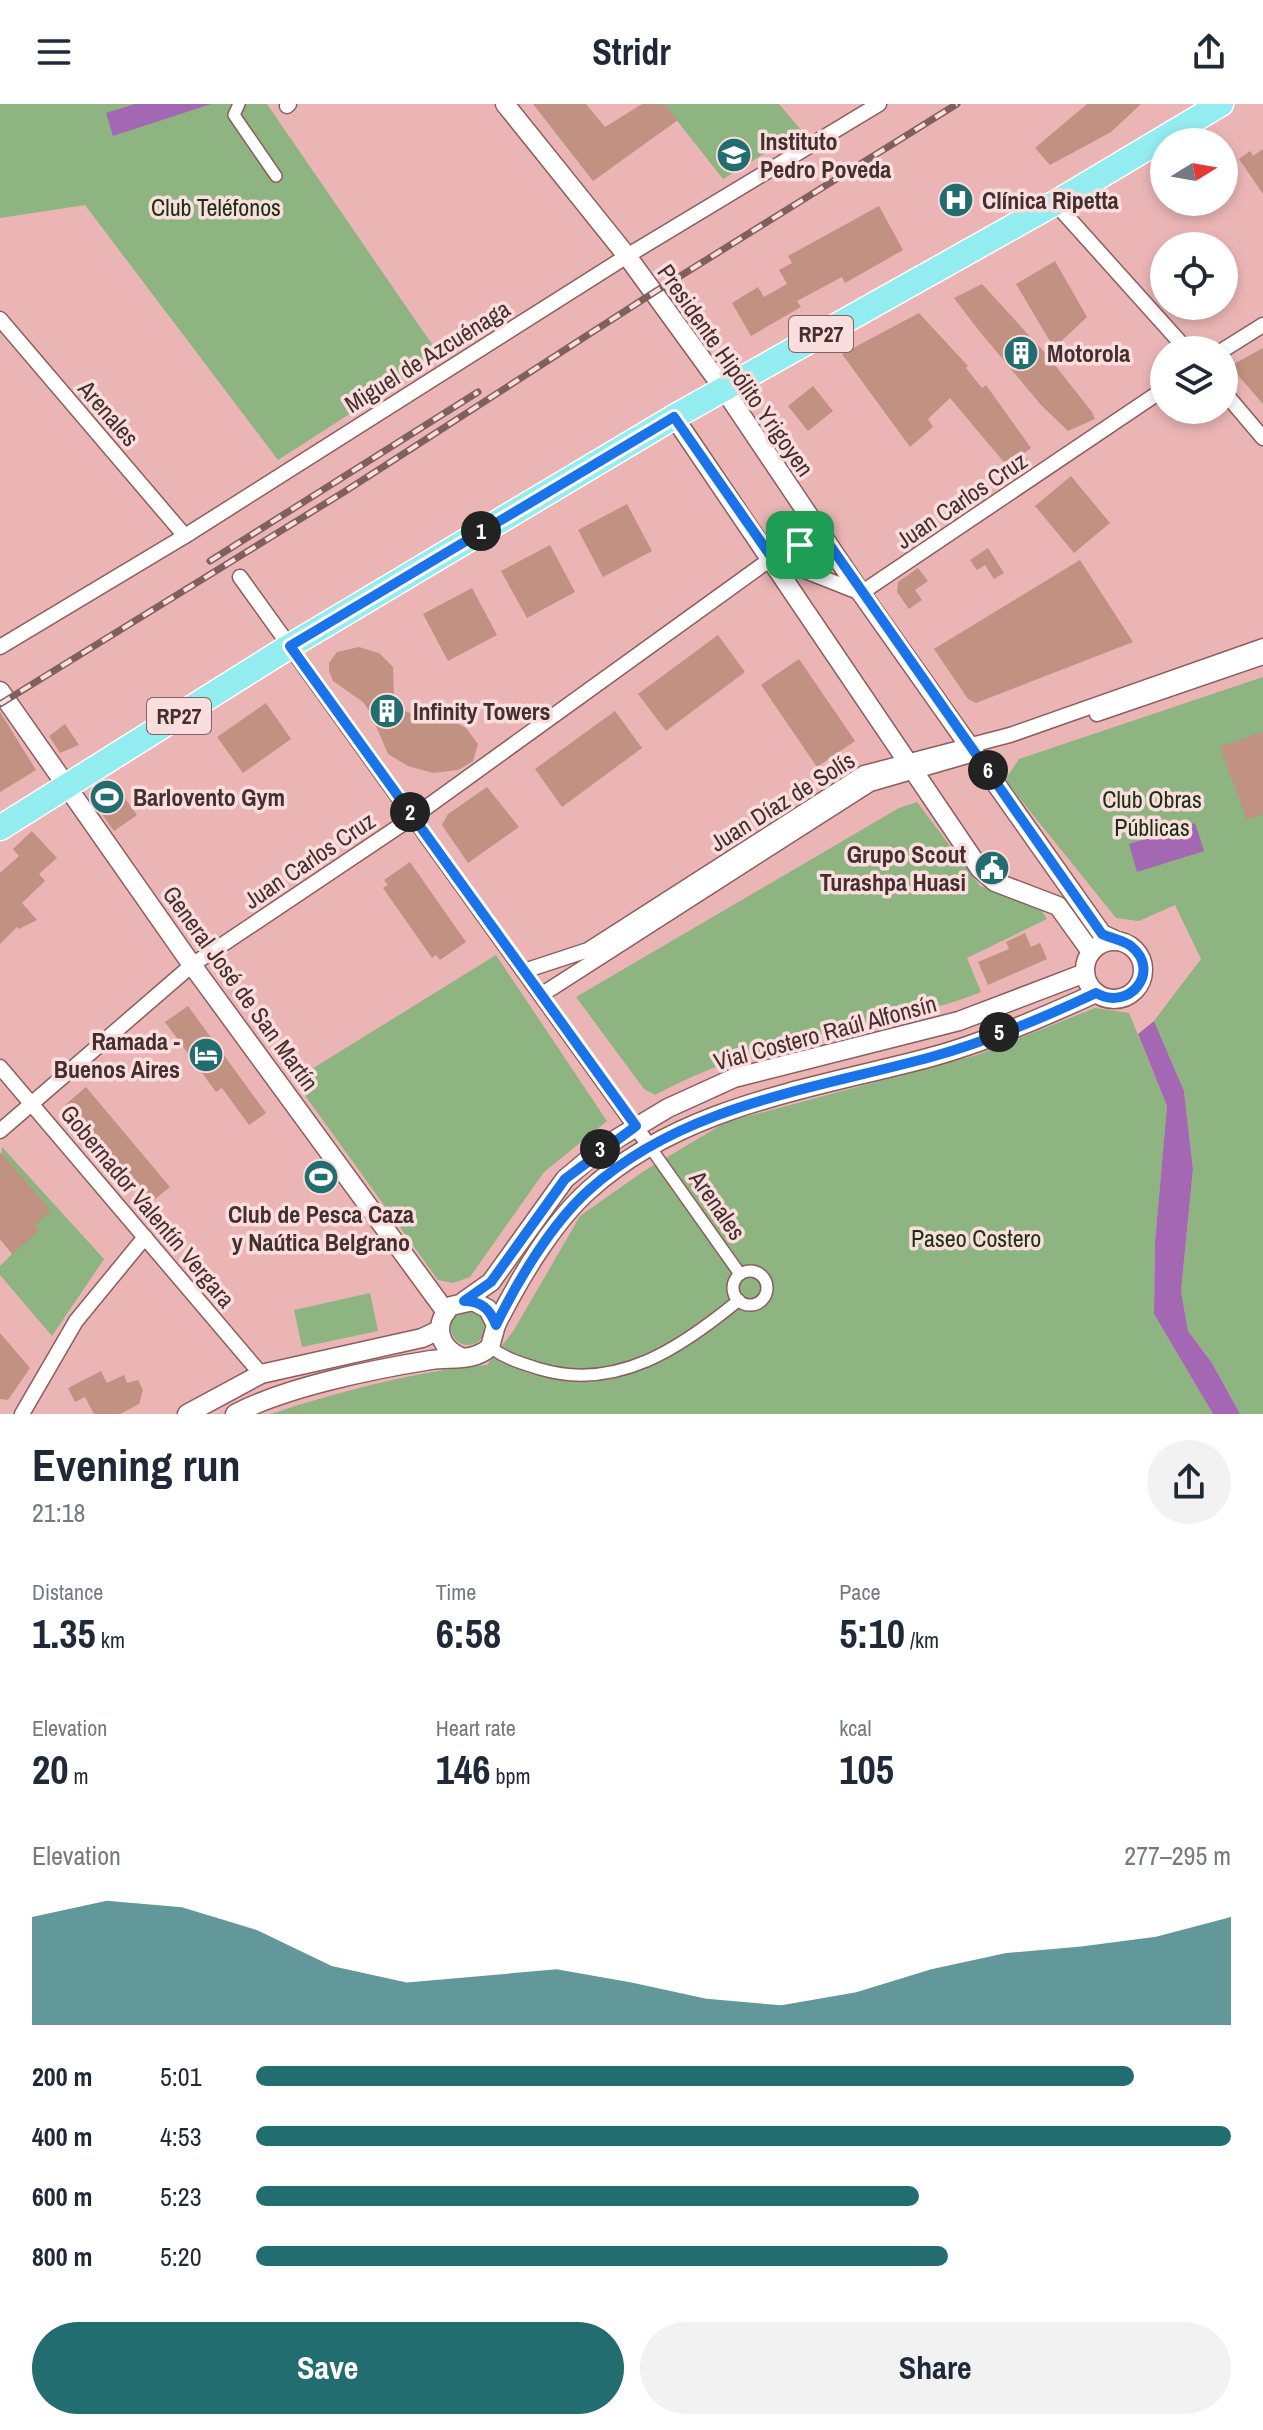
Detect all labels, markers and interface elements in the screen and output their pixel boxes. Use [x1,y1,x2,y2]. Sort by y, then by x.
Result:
text: Stridr [592,28,671,76]
icon: menu [32,30,76,74]
icon: share [1187,30,1231,74]
place label: Instituto Pedro Poveda [760,125,891,185]
north arrow [1150,128,1238,216]
map controls [1150,128,1238,424]
school or university icon: Instituto Pedro Poveda [715,136,753,174]
hospital icon: Clínica Ripetta [937,181,975,219]
place label: Clínica Ripetta [982,184,1119,216]
park label: Club Teléfonos [151,191,281,223]
button: locate [1150,232,1238,320]
street label: Presidente Hipólito Yrigoyen [651,257,821,483]
street label: Miguel de Azcuénaga [338,292,516,420]
road number: RP27 [789,316,853,352]
building icon: Motorola [1002,334,1040,372]
button: layers [1150,336,1238,424]
place label: Motorola [1047,337,1130,369]
street label: Arenales [71,372,147,453]
street label: Juan Carlos Cruz [889,444,1033,556]
pin: 1 [461,511,501,551]
pin [766,511,834,579]
text: 1 [476,516,486,546]
icon: arrive [778,523,822,567]
building icon: Infinity Towers [368,692,406,730]
place label: Infinity Towers [413,695,551,727]
road number: RP27 [147,698,211,734]
street label: Juan Díaz de Solís [703,744,861,858]
pin: 6 [968,750,1008,790]
text: 6 [983,755,993,785]
sports icon: Barlovento Gym [88,778,126,816]
place label: Barlovento Gym [133,781,285,813]
park label: Club Obras Públicas [1102,783,1202,843]
pin: 2 [390,792,430,832]
text: 2 [405,797,415,827]
street label: Juan Carlos Cruz [237,804,381,916]
place label: Grupo Scout Turashpa Huasi [820,838,966,898]
public building icon: Grupo Scout Turashpa Huasi [973,849,1011,887]
street label: General José de San Martín [156,879,326,1097]
street label: Vial Costero Raúl Alfonsín [710,987,940,1077]
pin: 5 [979,1012,1019,1052]
text: 5 [994,1017,1004,1047]
place label: Ramada - Buenos Aires [54,1025,180,1085]
hotel icon: Ramada - Buenos Aires [187,1036,225,1074]
street label: Gobernador Valentín Vergara [54,1098,242,1314]
pin: 3 [580,1129,620,1169]
text: 3 [595,1134,605,1164]
sports icon: Club de Pesca Caza y Naútica Belgrano [302,1158,340,1196]
street label: Arenales [682,1163,753,1246]
place label: Club de Pesca Caza y Naútica Belgrano [228,1198,414,1258]
park label: Paseo Costero [911,1222,1041,1254]
text: Evening run [32,1435,241,1495]
button: share [1147,1440,1231,1524]
text: 21:18 [32,1495,85,1530]
text: Distance [32,1577,103,1607]
text: Time [436,1577,476,1607]
text: Pace [839,1577,880,1607]
text: 1.35 [32,1607,96,1660]
text: 6:58 [436,1607,501,1660]
text: 5:10 [839,1607,905,1660]
text: km [96,1625,125,1655]
text: /km [905,1625,939,1655]
text: Elevation [32,1713,107,1743]
text: Heart rate [436,1713,516,1743]
text: kcal [839,1713,871,1743]
text: 20 [32,1743,68,1796]
text: 146 [436,1743,490,1796]
text: 105 [839,1743,894,1796]
text: m [68,1761,89,1791]
text: bpm [490,1761,531,1791]
text: Elevation [32,1838,121,1873]
text: 277–295 m [1124,1838,1231,1873]
text: 200 m [32,2059,92,2094]
text: 5:01 [160,2059,202,2094]
text: 400 m [32,2119,92,2154]
text: 4:53 [160,2119,202,2154]
text: 600 m [32,2179,92,2214]
text: 5:23 [160,2179,202,2214]
text: 800 m [32,2239,92,2274]
text: 5:20 [160,2239,202,2274]
button: Save [32,2322,624,2414]
button: Share [640,2322,1231,2414]

